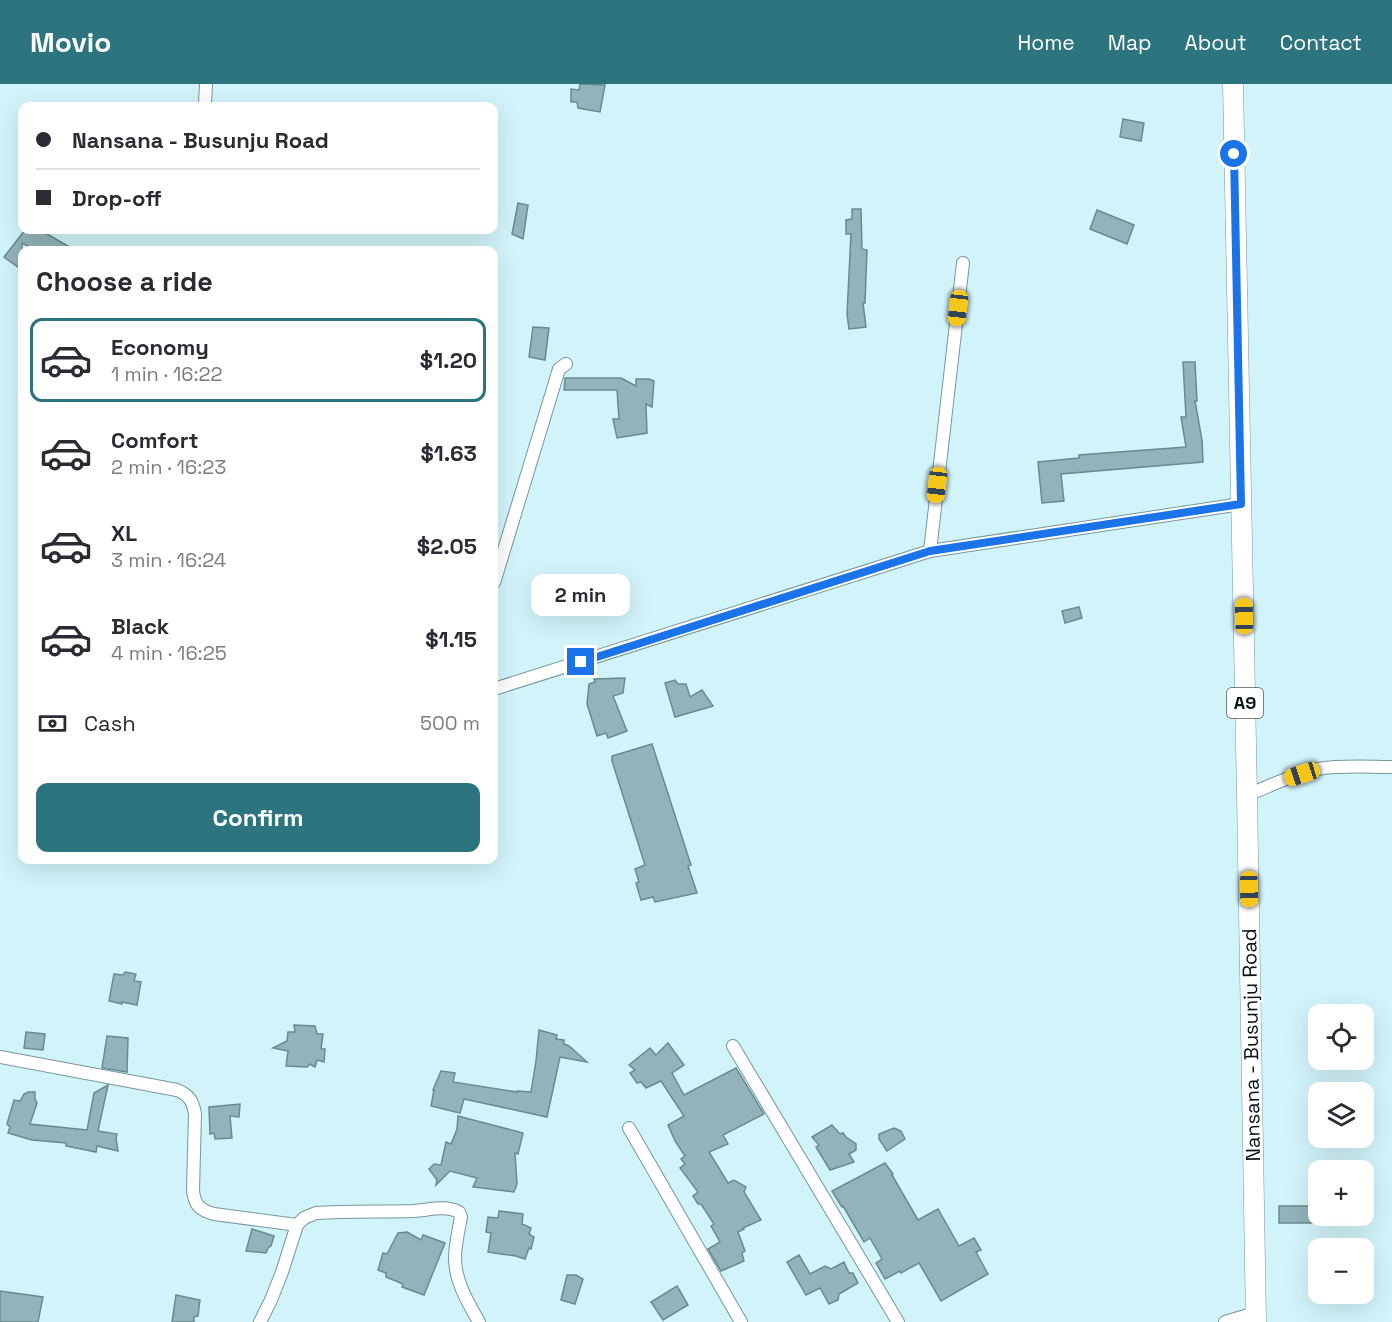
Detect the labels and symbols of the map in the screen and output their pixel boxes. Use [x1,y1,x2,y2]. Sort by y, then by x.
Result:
route start [1220,140,1247,167]
car [947,289,969,327]
car [926,466,948,504]
callout: 2 min [532,575,630,617]
car [1235,598,1253,634]
route end [567,648,594,675]
road number: A9 [1227,688,1263,718]
car [1282,760,1322,788]
car [1240,871,1258,907]
street label: Nansana - Busunju Road [1236,928,1266,1162]

